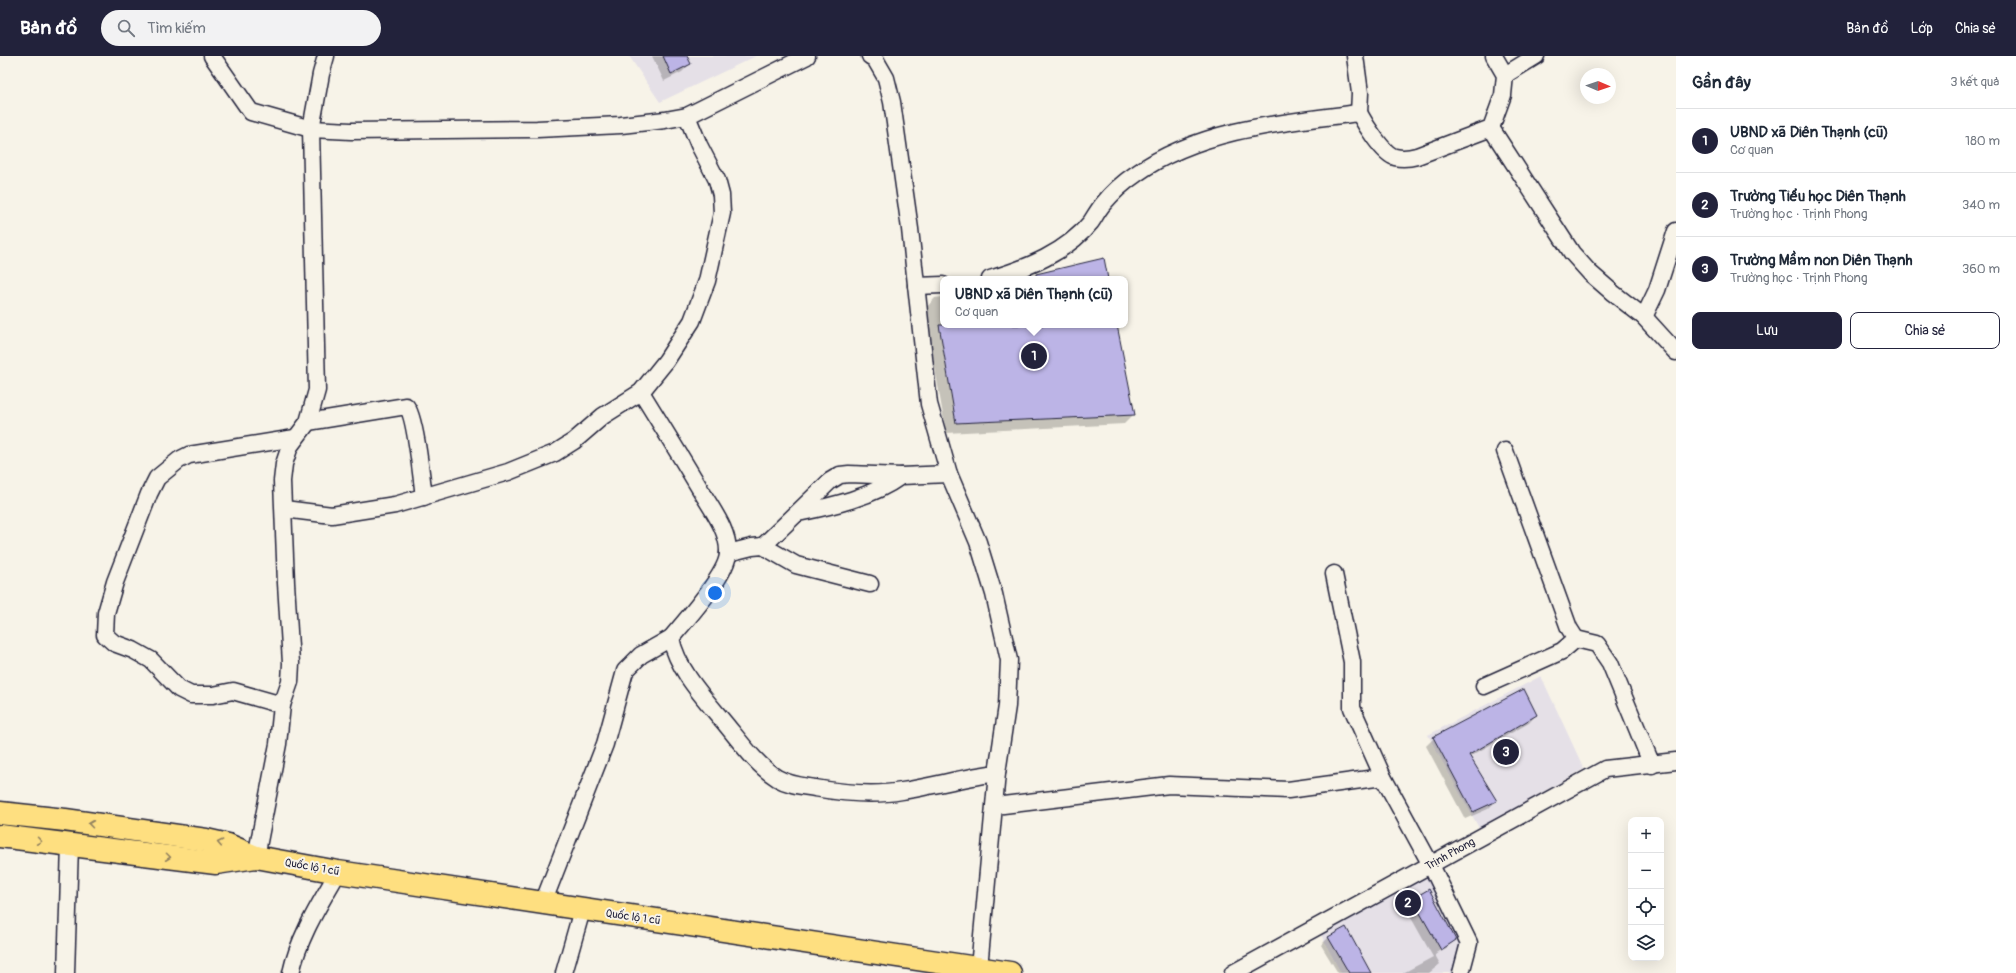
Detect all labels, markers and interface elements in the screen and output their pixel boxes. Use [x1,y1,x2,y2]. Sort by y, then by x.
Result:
search box [101,10,381,46]
text: Bản đồ [20,16,77,40]
icon: search [115,17,137,39]
text: Tìm kiếm [147,19,206,38]
text: Bản đồ [1846,20,1888,37]
text: Lớp [1910,20,1933,37]
text: Chia sẻ [1955,20,1996,37]
north arrow [1580,68,1616,104]
text: Gần đây [1692,72,1751,93]
text: 3 kết quả [1950,74,2000,90]
text: UBND xã Diên Thạnh (cũ) [1730,123,1889,142]
text: 1 [1702,133,1708,149]
text: 180 m [1965,133,2000,149]
text: Cơ quan [1730,142,1774,158]
text: Trường Tiểu học Diên Thạnh [1730,187,1906,206]
text: 2 [1701,197,1709,213]
text: 340 m [1962,197,2000,213]
text: Trường học · Trịnh Phong [1730,206,1868,222]
text: Trường Mầm non Diên Thạnh [1730,251,1913,270]
text: 3 [1701,261,1709,277]
text: 360 m [1962,261,2000,277]
text: Trường học · Trịnh Phong [1730,270,1868,286]
popup [940,276,1128,328]
text: UBND xã Diên Thạnh (cũ) [955,285,1113,304]
text: Cơ quan [955,304,998,320]
button: Lưu [1692,312,1842,349]
button: Chia sẻ [1850,312,2000,349]
pin: 1 [1021,341,1047,371]
your location [705,583,725,603]
pin: 3 [1493,737,1519,767]
map controls [1628,817,1664,961]
button: + [1628,817,1664,853]
one-way arrow [88,820,94,829]
street label: Trịnh Phong [1423,835,1478,873]
one-way arrow [36,836,42,845]
one-way arrow [217,839,223,848]
one-way arrow [165,852,171,861]
button: − [1628,853,1664,889]
street label: Quốc lộ 1 cũ [284,856,340,878]
pin: 2 [1395,888,1421,918]
button: locate [1628,889,1664,925]
street label: Quốc lộ 1 cũ [605,907,661,927]
button: layers [1628,925,1664,961]

